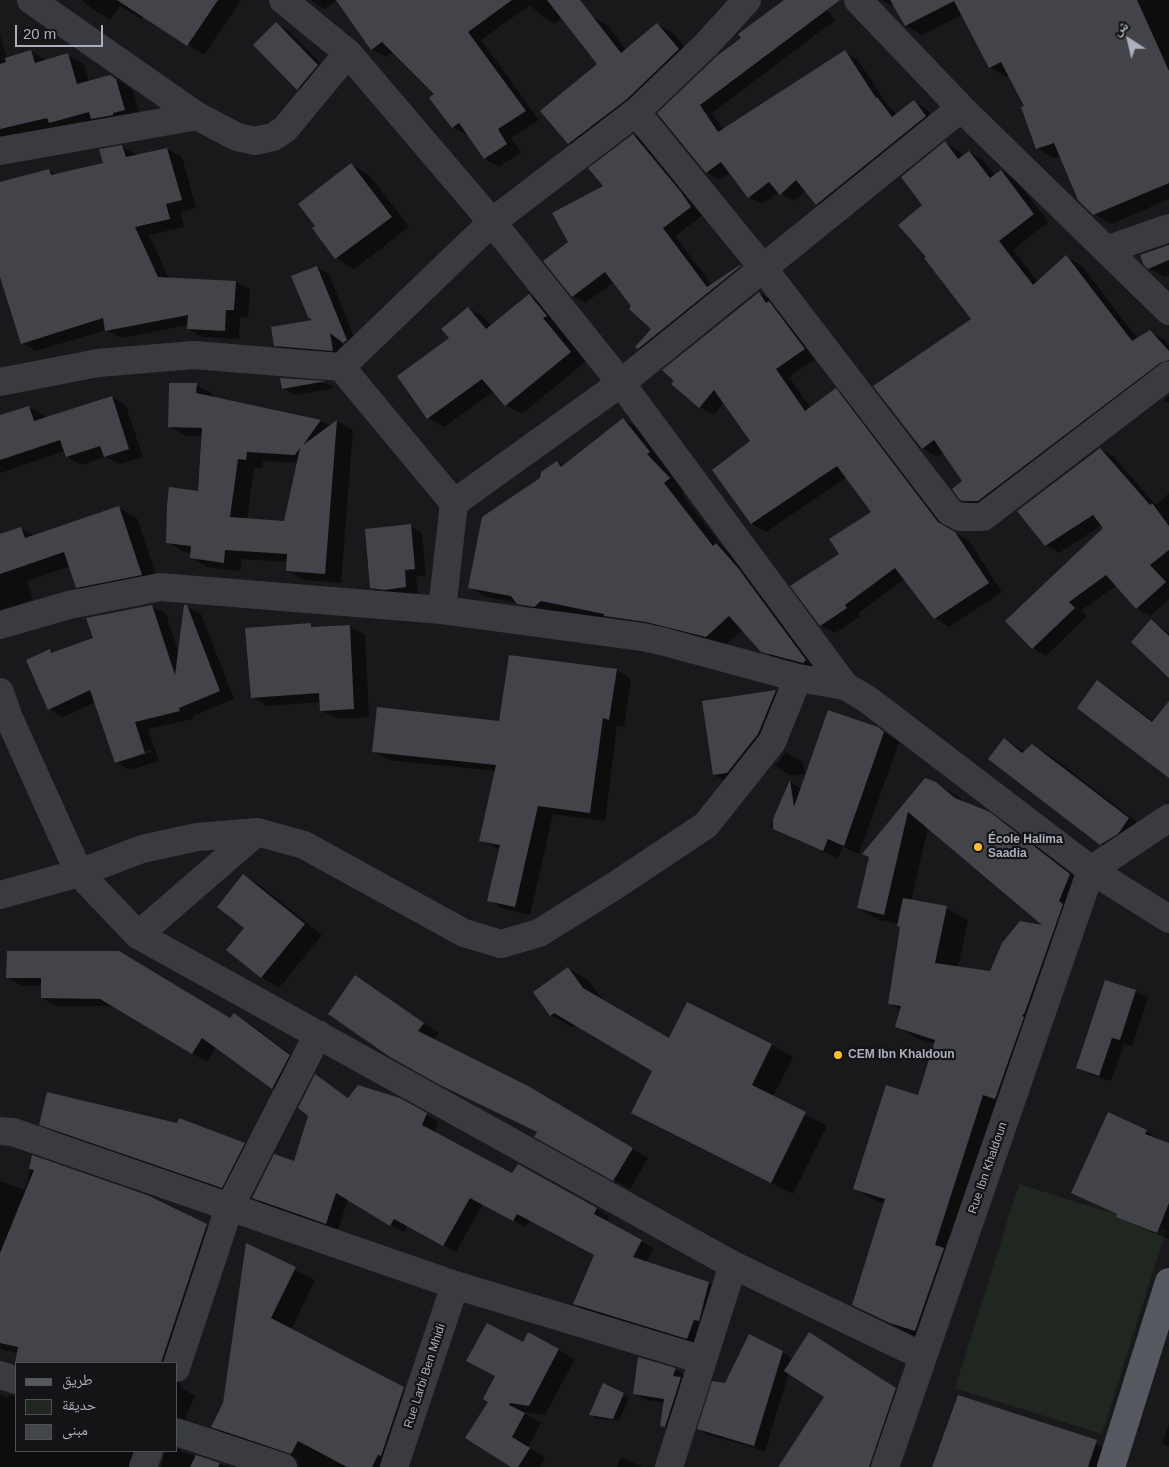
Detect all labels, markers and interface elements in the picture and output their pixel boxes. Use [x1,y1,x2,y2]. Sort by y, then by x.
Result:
scale bar [18,15,105,47]
north arrow [1104,15,1154,65]
text: ش [1110,17,1131,39]
text: 20 m [23,25,56,42]
place label: École Halima Saadia [988,833,1063,861]
marker: École Halima Saadia [972,841,984,853]
place label: CEM Ibn Khaldoun [848,1048,955,1062]
marker: CEM Ibn Khaldoun [832,1049,844,1061]
street label: Rue Ibn Khaldoun [966,1120,1010,1216]
street label: Rue Larbi Ben Mhidi [401,1322,449,1430]
legend [15,1362,178,1452]
text: طريق [62,1371,93,1388]
text: حديقة [62,1396,96,1413]
text: مبنى [62,1421,88,1438]

